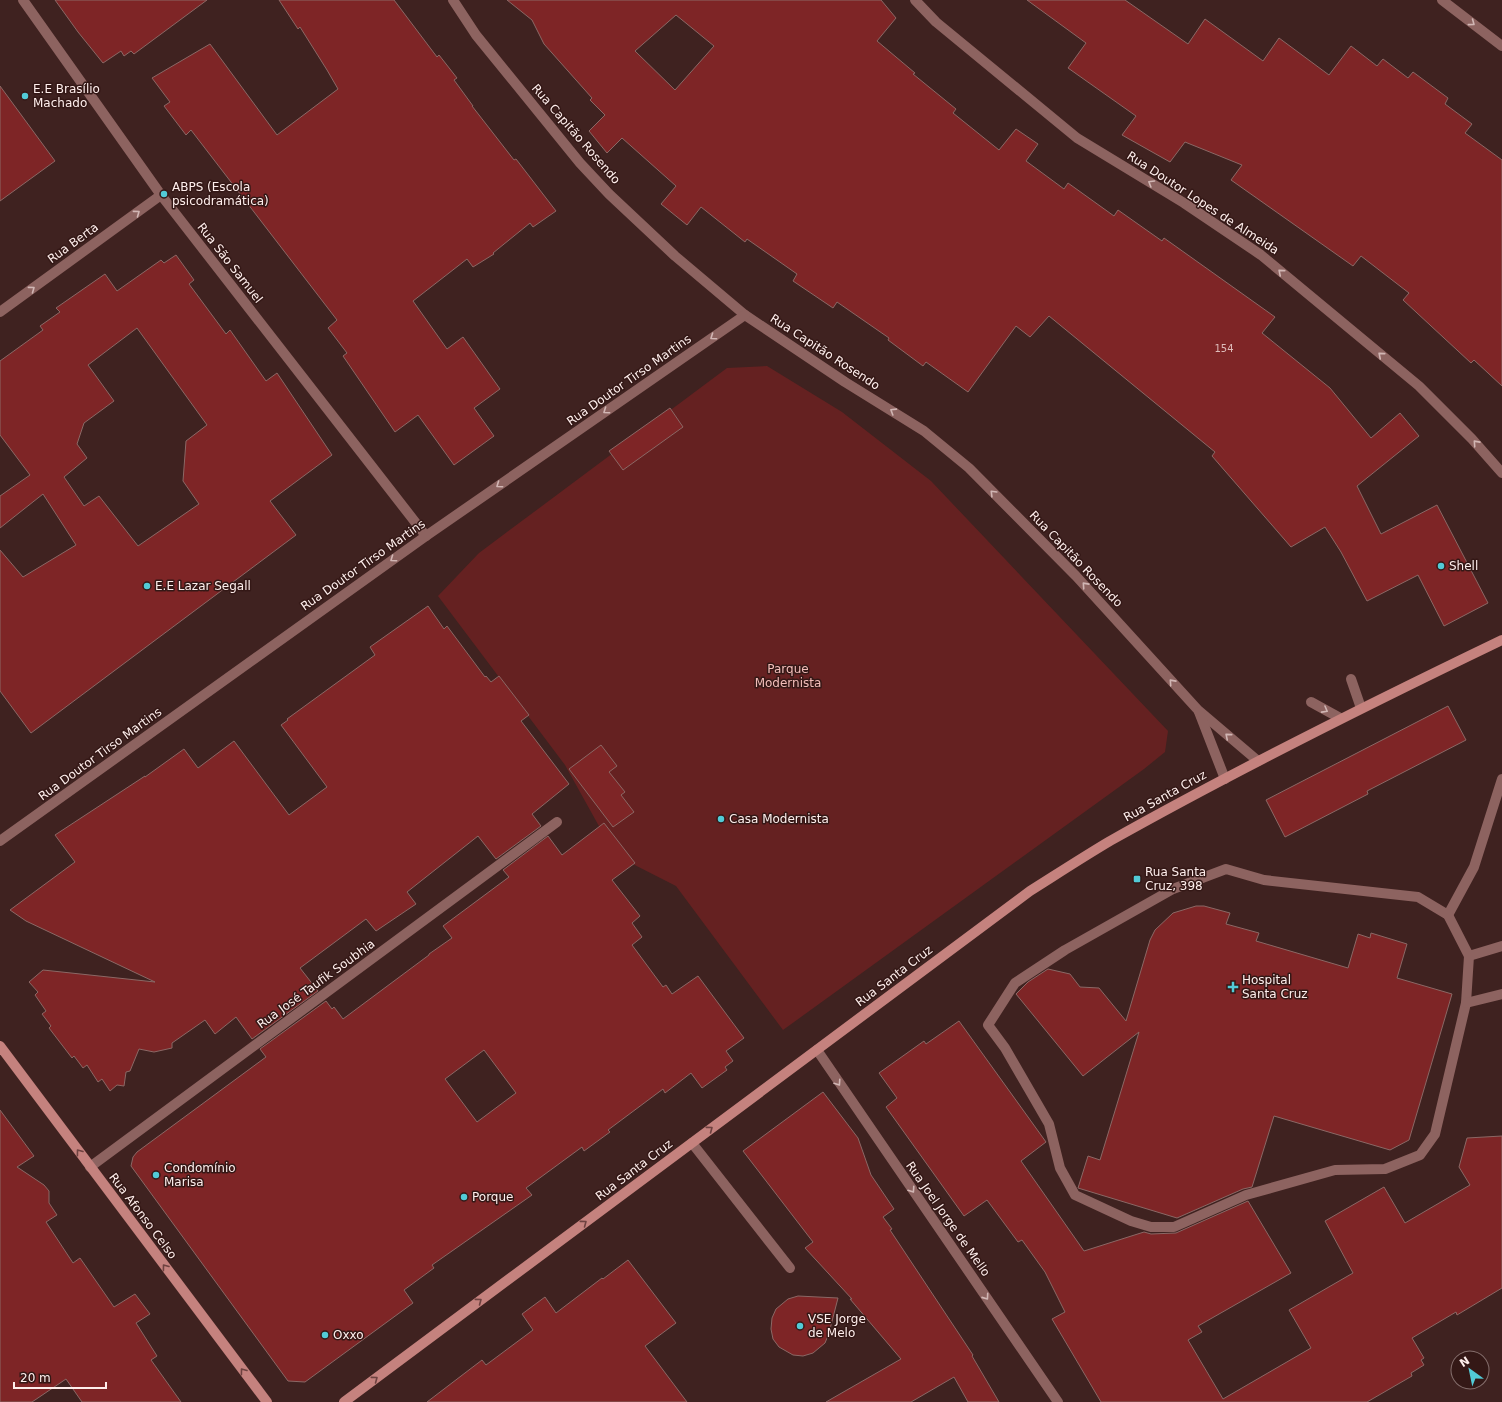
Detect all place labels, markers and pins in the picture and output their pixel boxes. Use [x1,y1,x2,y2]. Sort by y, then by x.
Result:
place label: E.E Brasílio Machado [33,82,100,110]
marker: E.E Brasílio Machado [20,91,30,101]
place label: ABPS (Escola psicodramática) [172,180,269,208]
marker: ABPS (Escola psicodramática) [159,189,169,199]
place label: Shell [1449,559,1478,573]
marker: Shell [1436,561,1446,571]
place label: E.E Lazar Segall [155,579,251,593]
marker: E.E Lazar Segall [142,581,152,591]
place label: Casa Modernista [729,812,829,826]
marker: Casa Modernista [716,814,726,824]
place label: Rua Santa Cruz, 398 [1145,865,1206,893]
marker: Rua Santa Cruz, 398 [1132,874,1142,884]
place label: Hospital Santa Cruz [1242,973,1308,1001]
marker: Hospital Santa Cruz [1227,981,1239,993]
place label: Condomínio Marisa [164,1161,236,1189]
marker: Condomínio Marisa [151,1170,161,1180]
place label: Porque [472,1190,513,1204]
marker: Porque [459,1192,469,1202]
place label: VSE Jorge de Melo [808,1312,866,1340]
marker: VSE Jorge de Melo [795,1321,805,1331]
place label: Oxxo [333,1328,364,1342]
marker: Oxxo [320,1330,330,1340]

